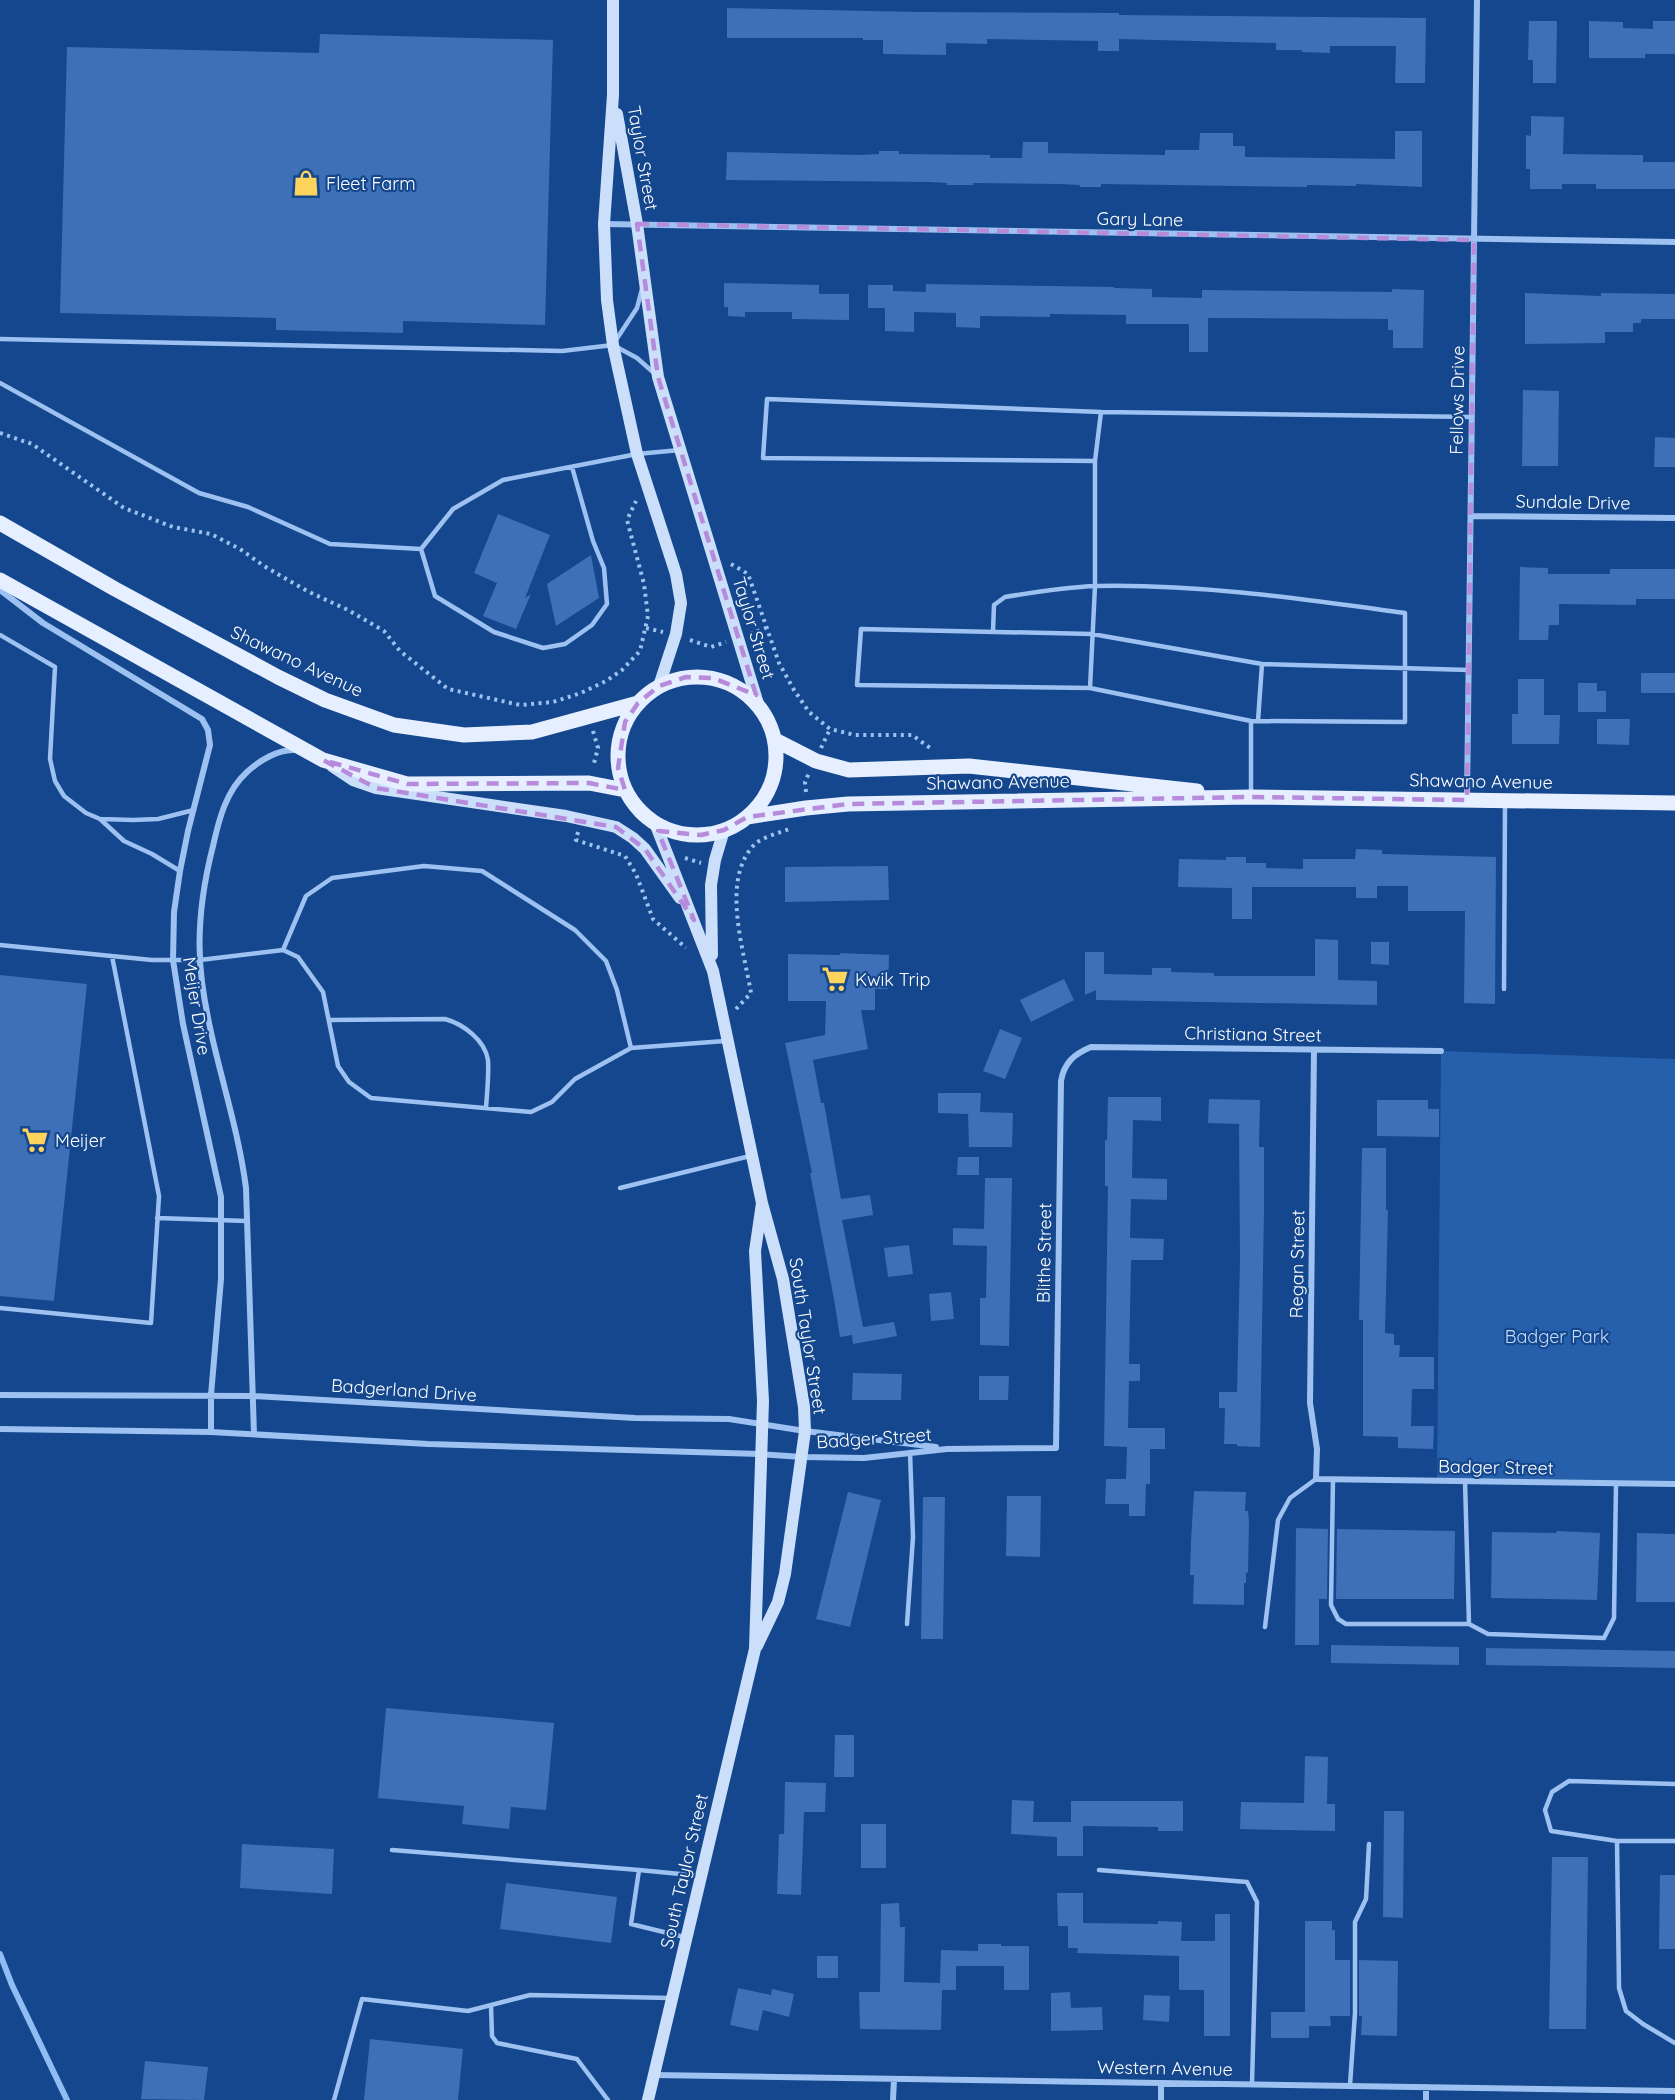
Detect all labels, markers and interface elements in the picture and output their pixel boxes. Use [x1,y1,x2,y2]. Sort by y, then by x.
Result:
street label: Taylor Street [622,104,664,212]
shop icon: Fleet Farm [291,168,321,198]
place label: Fleet Farm [326,172,416,195]
street label: Gary Lane [1096,207,1184,231]
street label: Fellows Drive [1445,345,1469,455]
street label: Sundale Drive [1515,489,1631,515]
street label: Taylor Street [727,574,781,682]
street label: Shawano Avenue [227,620,367,702]
street label: Shawano Avenue [1409,768,1553,794]
street label: Shawano Avenue [926,769,1070,795]
street label: Meijer Drive [178,955,216,1057]
supermarket icon: Kwik Trip [820,964,850,994]
place label: Kwik Trip [855,968,930,991]
street label: Christiana Street [1184,1021,1322,1047]
supermarket icon: Meijer [20,1125,50,1155]
place label: Meijer [55,1129,106,1152]
street label: Blithe Street [1032,1203,1056,1303]
street label: Regan Street [1285,1209,1309,1319]
street label: South Taylor Street [784,1256,832,1416]
park label: Badger Park [1505,1325,1609,1348]
street label: Badgerland Drive [330,1373,478,1407]
street label: Badger Street [816,1422,932,1454]
street label: Badger Street [1438,1454,1554,1480]
street label: South Taylor Street [655,1791,713,1951]
street label: Western Avenue [1097,2055,1233,2081]

